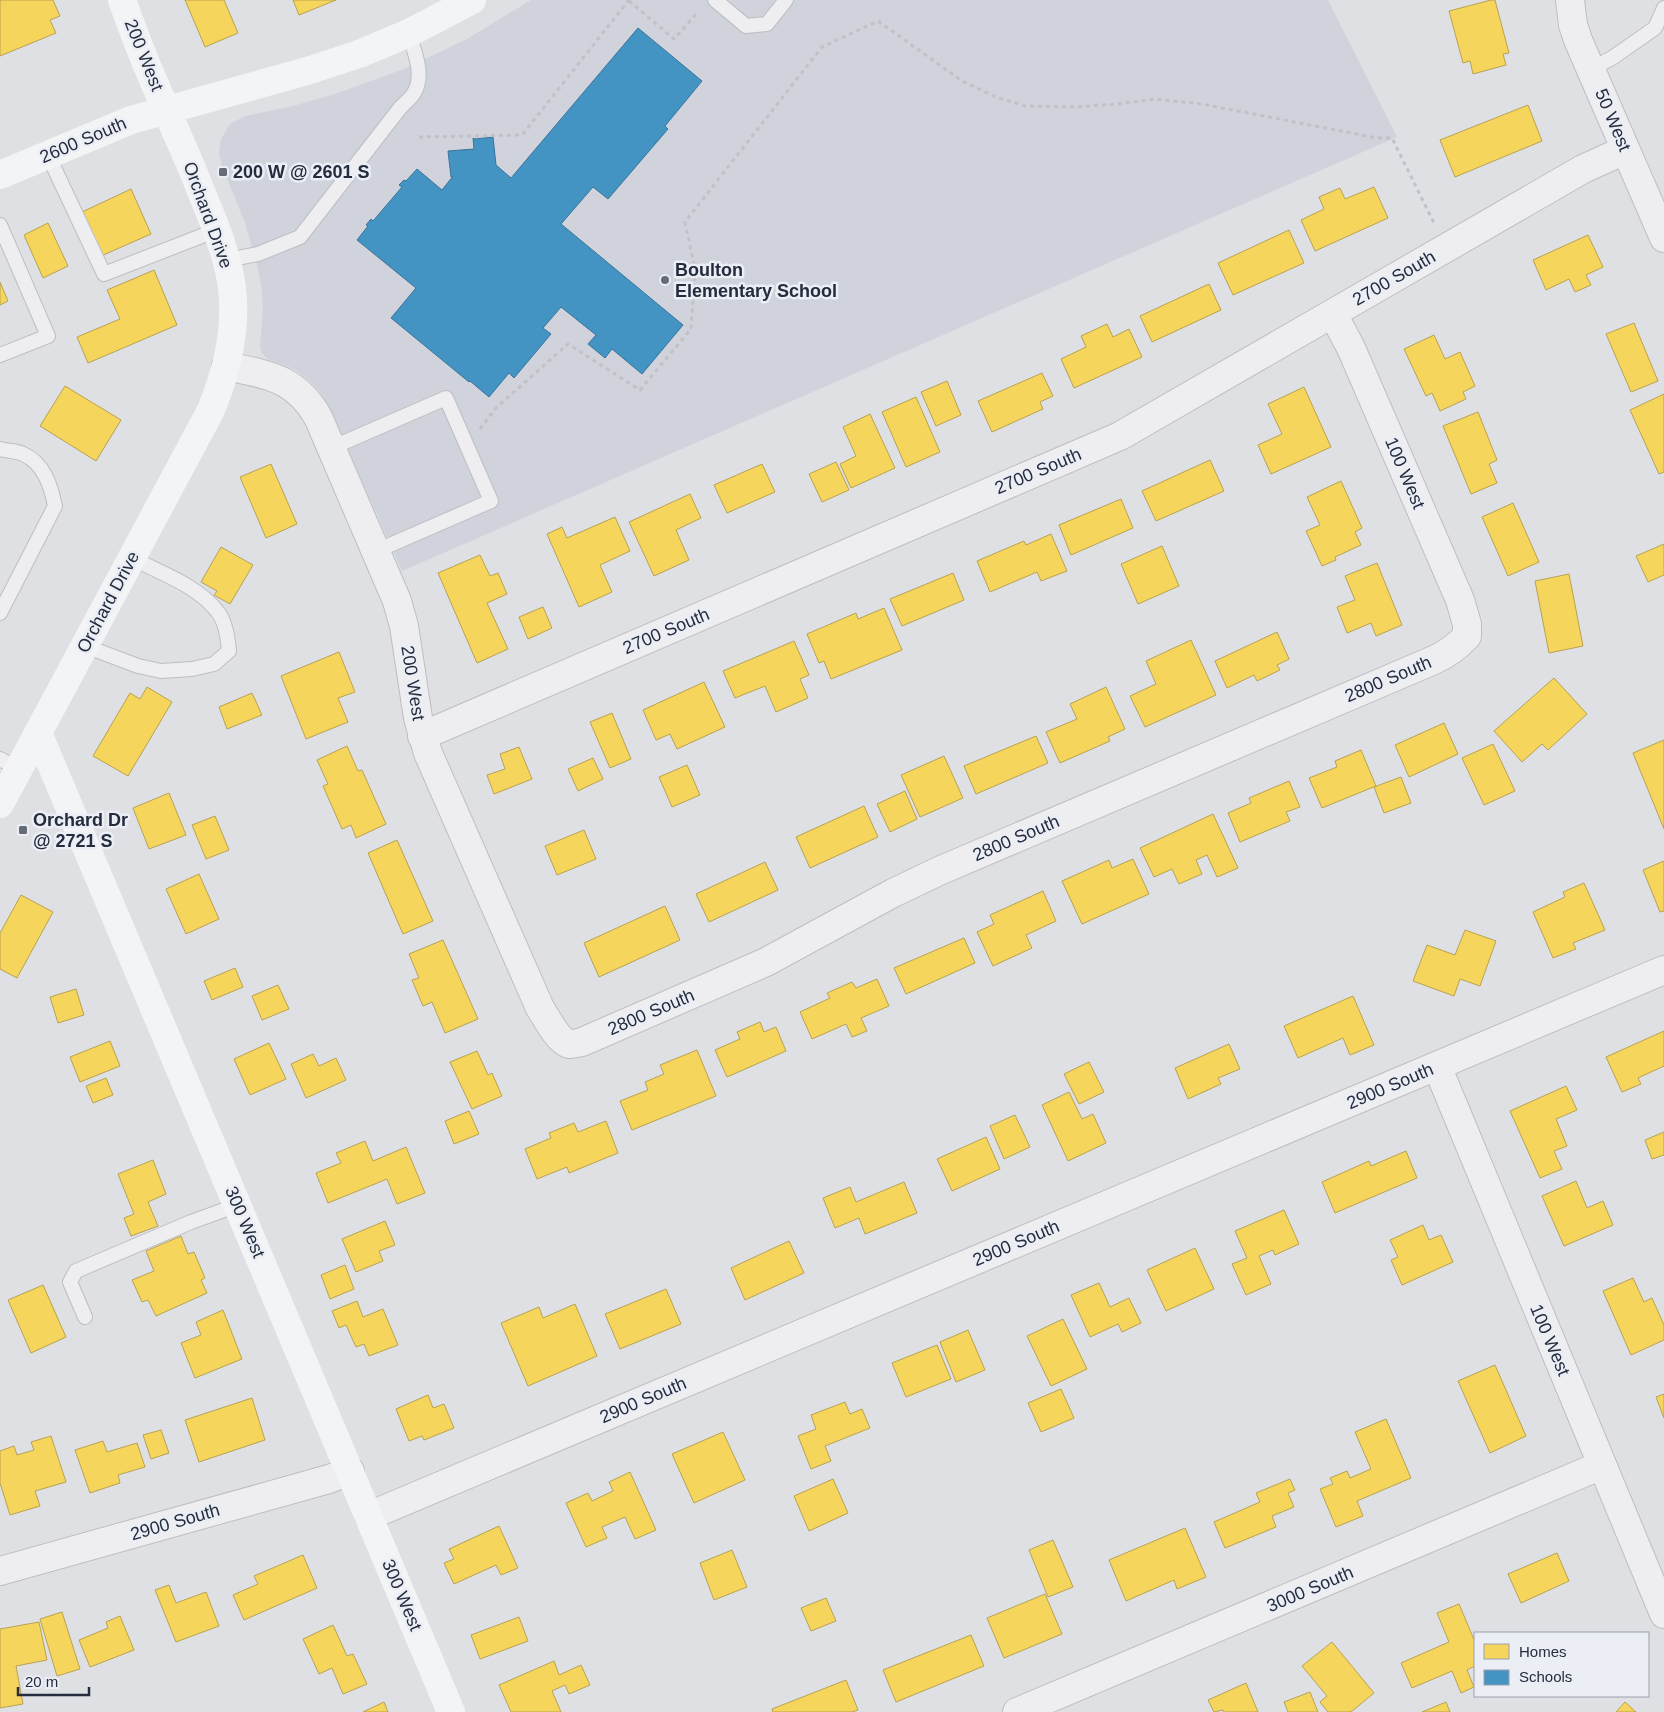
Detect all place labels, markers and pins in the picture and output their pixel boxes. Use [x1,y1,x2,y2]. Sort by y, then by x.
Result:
place label: 200 W @ 2601 S [233,162,370,182]
marker: 200 W @ 2601 S [217,166,229,178]
place label: Boulton Elementary School [675,260,837,301]
marker: Boulton Elementary School [659,274,671,286]
place label: Orchard Dr @ 2721 S [33,810,128,851]
marker: Orchard Dr @ 2721 S [17,824,29,836]

